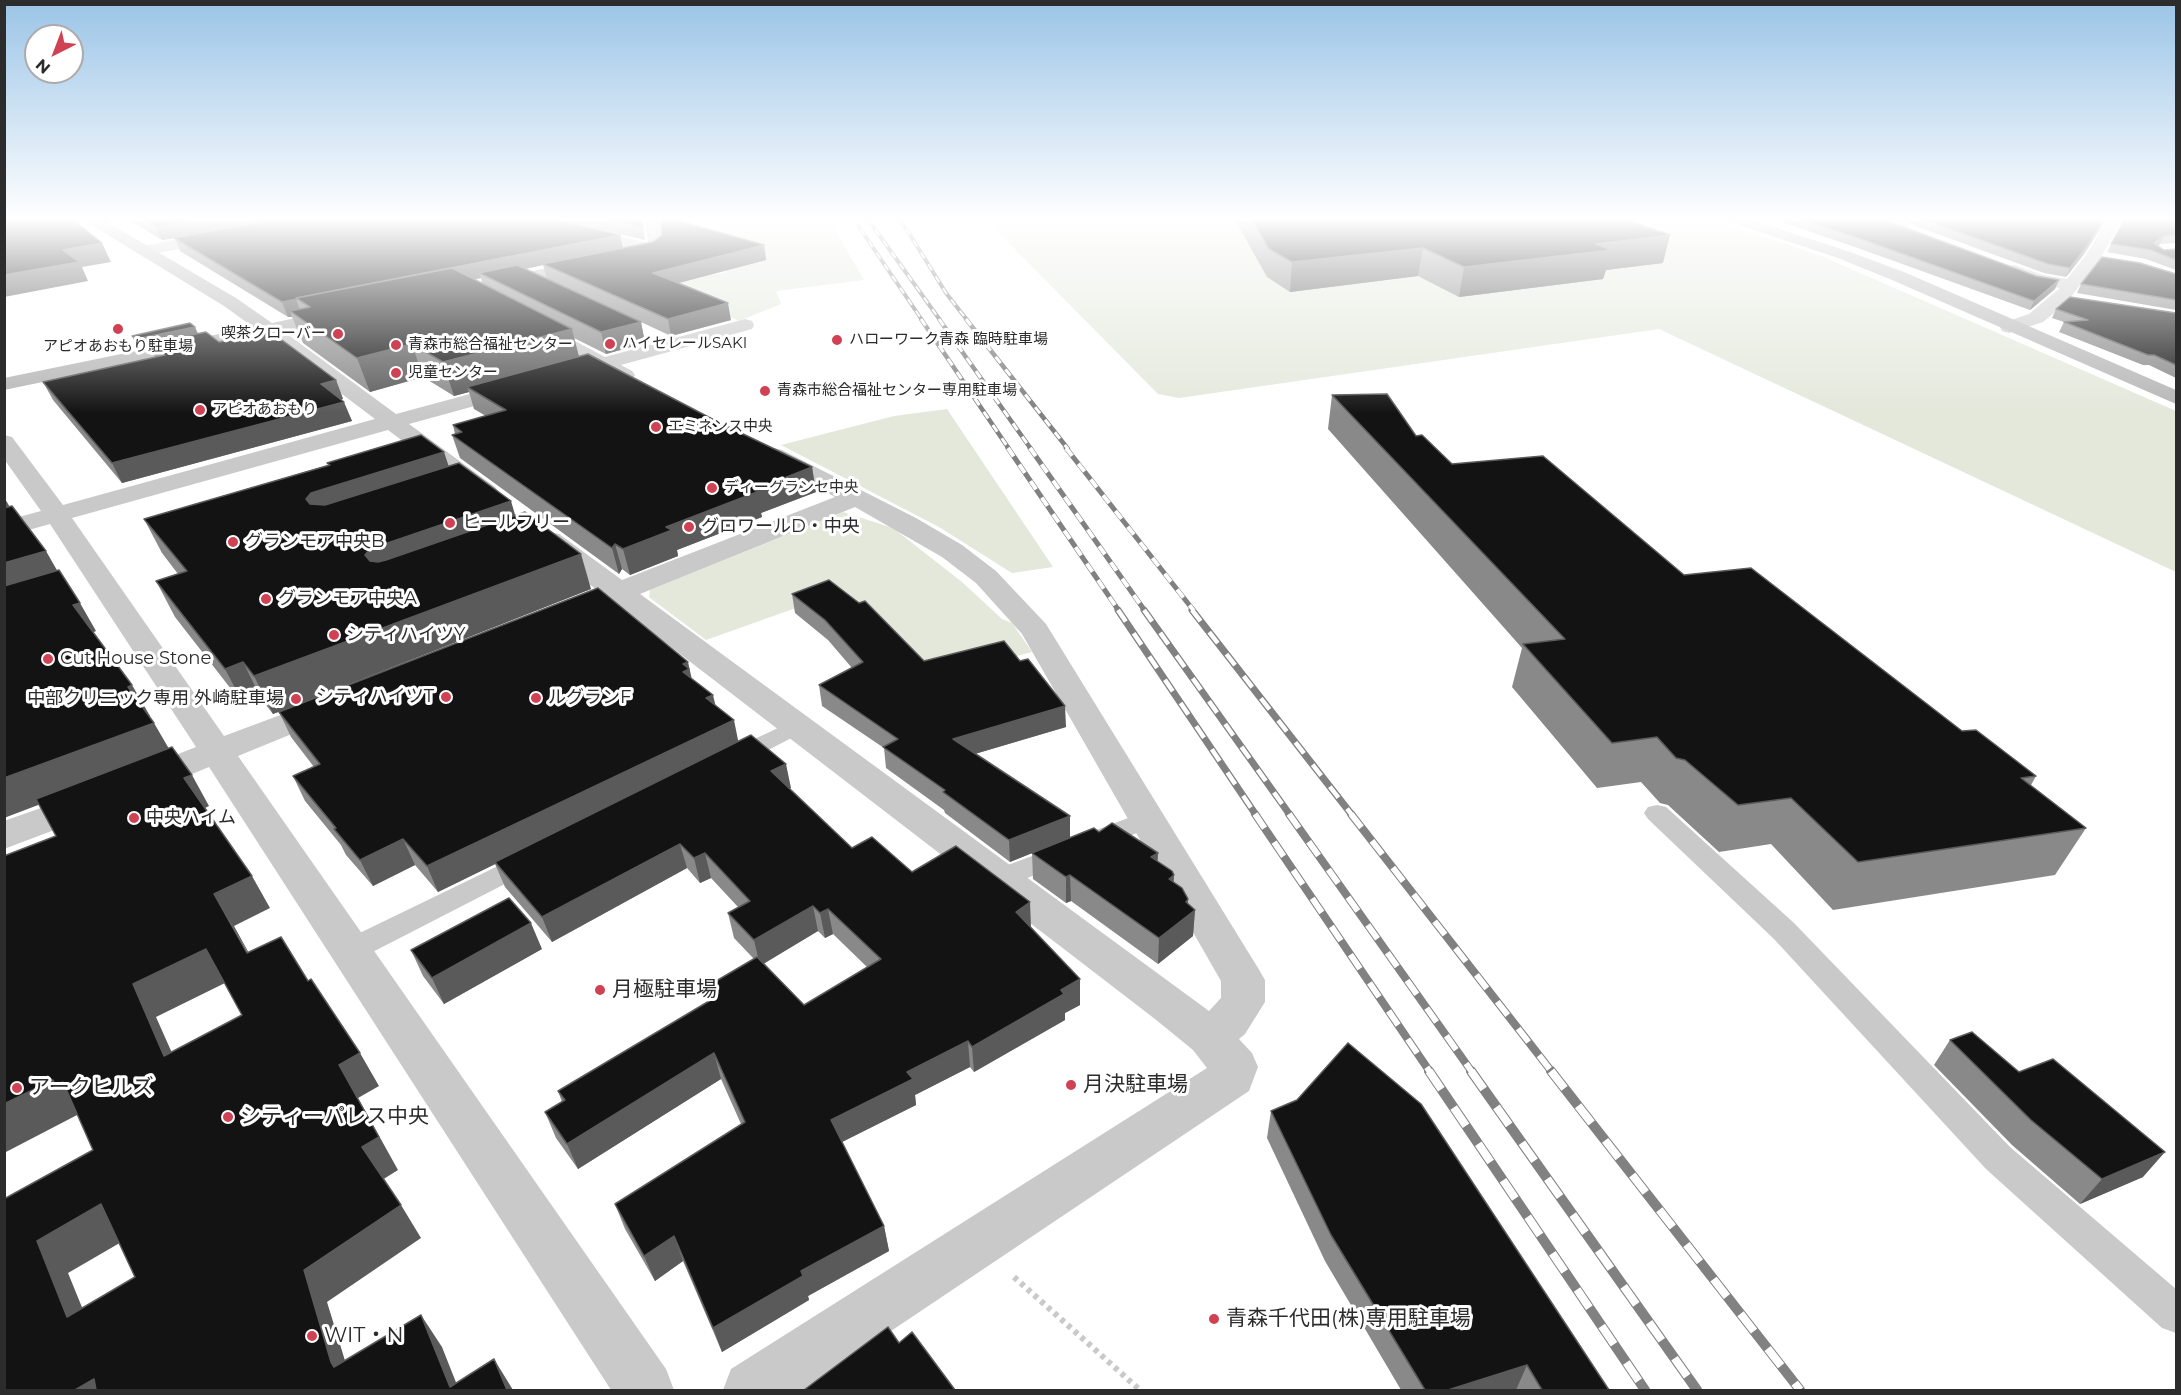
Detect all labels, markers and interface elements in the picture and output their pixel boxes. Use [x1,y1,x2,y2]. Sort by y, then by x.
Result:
north arrow [24,24,84,84]
text: N [32,55,54,78]
marker: アピオあおもり駐車場 [111,322,125,336]
place label: 喫茶クローバー [221,325,326,343]
marker: 喫茶クローバー [331,327,345,341]
place label: ハローワーク青森 臨時駐車場 [849,331,1048,349]
marker: ハローワーク青森 臨時駐車場 [830,333,844,347]
place label: ハイセレールSAKI [622,335,747,353]
place label: 青森市総合福祉センター [408,336,573,354]
marker: ハイセレールSAKI [603,337,617,351]
place label: アピオあおもり駐車場 [43,338,193,356]
marker: 青森市総合福祉センター [389,338,403,352]
place label: 児童センター [408,364,498,382]
marker: 児童センター [389,366,403,380]
place label: 青森市総合福祉センター専用駐車場 [777,382,1017,400]
marker: 青森市総合福祉センター専用駐車場 [758,384,772,398]
place label: アピオあおもり [212,401,317,419]
marker: アピオあおもり [193,403,207,417]
place label: エミネンス中央 [668,418,773,436]
marker: エミネンス中央 [649,420,663,434]
place label: ディーグランセ中央 [724,479,859,497]
marker: ディーグランセ中央 [705,481,719,495]
place label: ヒールフリー [462,512,570,534]
marker: ヒールフリー [443,516,457,530]
place label: グロワールD・中央 [701,516,860,538]
marker: グロワールD・中央 [682,520,696,534]
place label: グランモア中央B [245,531,385,553]
marker: グランモア中央B [226,535,240,549]
place label: グランモア中央A [278,588,417,610]
marker: グランモア中央A [259,592,273,606]
place label: シティハイツY [346,624,465,646]
marker: シティハイツY [327,628,341,642]
place label: Cut House Stone [60,648,211,670]
marker: Cut House Stone [41,652,55,666]
place label: シティハイツT [316,686,434,708]
place label: ルグランF [548,687,631,709]
place label: 中部クリニック専用 外崎駐車場 [27,688,284,710]
marker: シティハイツT [439,690,453,704]
marker: ルグランF [529,691,543,705]
marker: 中部クリニック専用 外崎駐車場 [289,692,303,706]
place label: 中央ハイム [146,807,236,829]
marker: 中央ハイム [127,811,141,825]
place label: 月極駐車場 [612,977,717,1003]
marker: 月極駐車場 [593,983,607,997]
place label: 月決駐車場 [1083,1072,1188,1098]
place label: アークヒルズ [29,1075,154,1101]
marker: 月決駐車場 [1064,1078,1078,1092]
marker: アークヒルズ [10,1081,24,1095]
place label: シティーパレス中央 [240,1104,429,1130]
marker: シティーパレス中央 [221,1110,235,1124]
place label: 青森千代田(株)専用駐車場 [1226,1306,1471,1332]
marker: 青森千代田(株)専用駐車場 [1207,1312,1221,1326]
place label: WIT・N [324,1323,403,1349]
marker: WIT・N [305,1329,319,1343]

